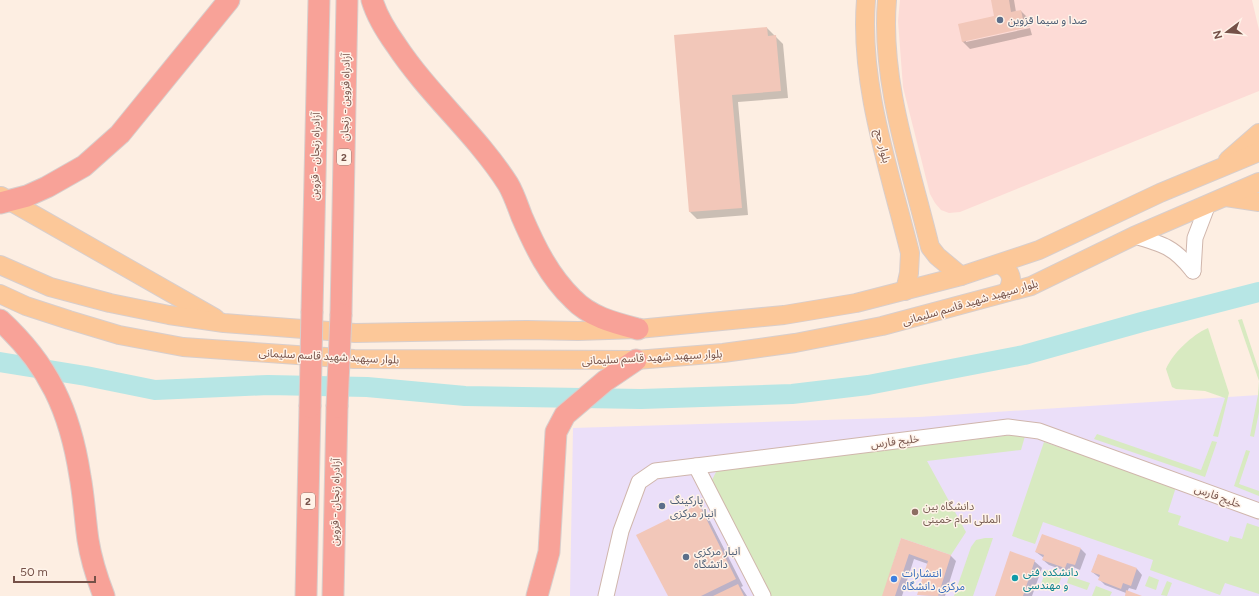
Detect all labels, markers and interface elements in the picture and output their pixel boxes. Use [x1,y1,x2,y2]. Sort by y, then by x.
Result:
north arrow [1207,12,1247,52]
place label: صدا و سیما قزوین [1008,14,1087,27]
marker: صدا و سیما قزوین [995,15,1005,25]
text: N [1210,29,1225,41]
street label: آزادراه قزوین - زنجان [338,52,353,141]
street label: آزادراه زنجان - قزوین [308,111,323,200]
street label: بلوار حج [871,128,893,165]
road number: 2 [337,149,351,165]
street label: بلوار سپهبد شهید قاسم سلیمانی [901,277,1040,330]
street label: بلوار سپهبد شهید قاسم سلیمانی [258,346,400,369]
street label: بلوار سپهبد شهید قاسم سلیمانی [581,347,723,370]
street label: خلیج فارس [870,432,921,452]
street label: آزادراه زنجان - قزوین [328,457,343,546]
street label: خلیج فارس [1192,482,1243,512]
road number: 2 [301,493,315,509]
place label: پارکینگ انبار مرکزی [670,494,716,520]
place label: دانشگاه بین المللی امام خمینی [923,500,1001,527]
marker: پارکینگ انبار مرکزی [657,501,667,511]
marker: دانشگاه بین المللی امام خمینی [910,507,920,517]
place label: انبار مرکزی داتشگاه [694,545,740,571]
marker: انبار مرکزی داتشگاه [681,552,691,562]
scale bar [14,558,95,584]
text: 50 m [20,565,48,579]
place label: دانشکده فنی و مهندسی [1023,566,1079,592]
place label: انتشارات مرکزی دانشگاه [902,567,965,593]
marker: دانشکده فنی و مهندسی [1010,573,1020,583]
marker: انتشارات مرکزی دانشگاه [889,574,899,584]

